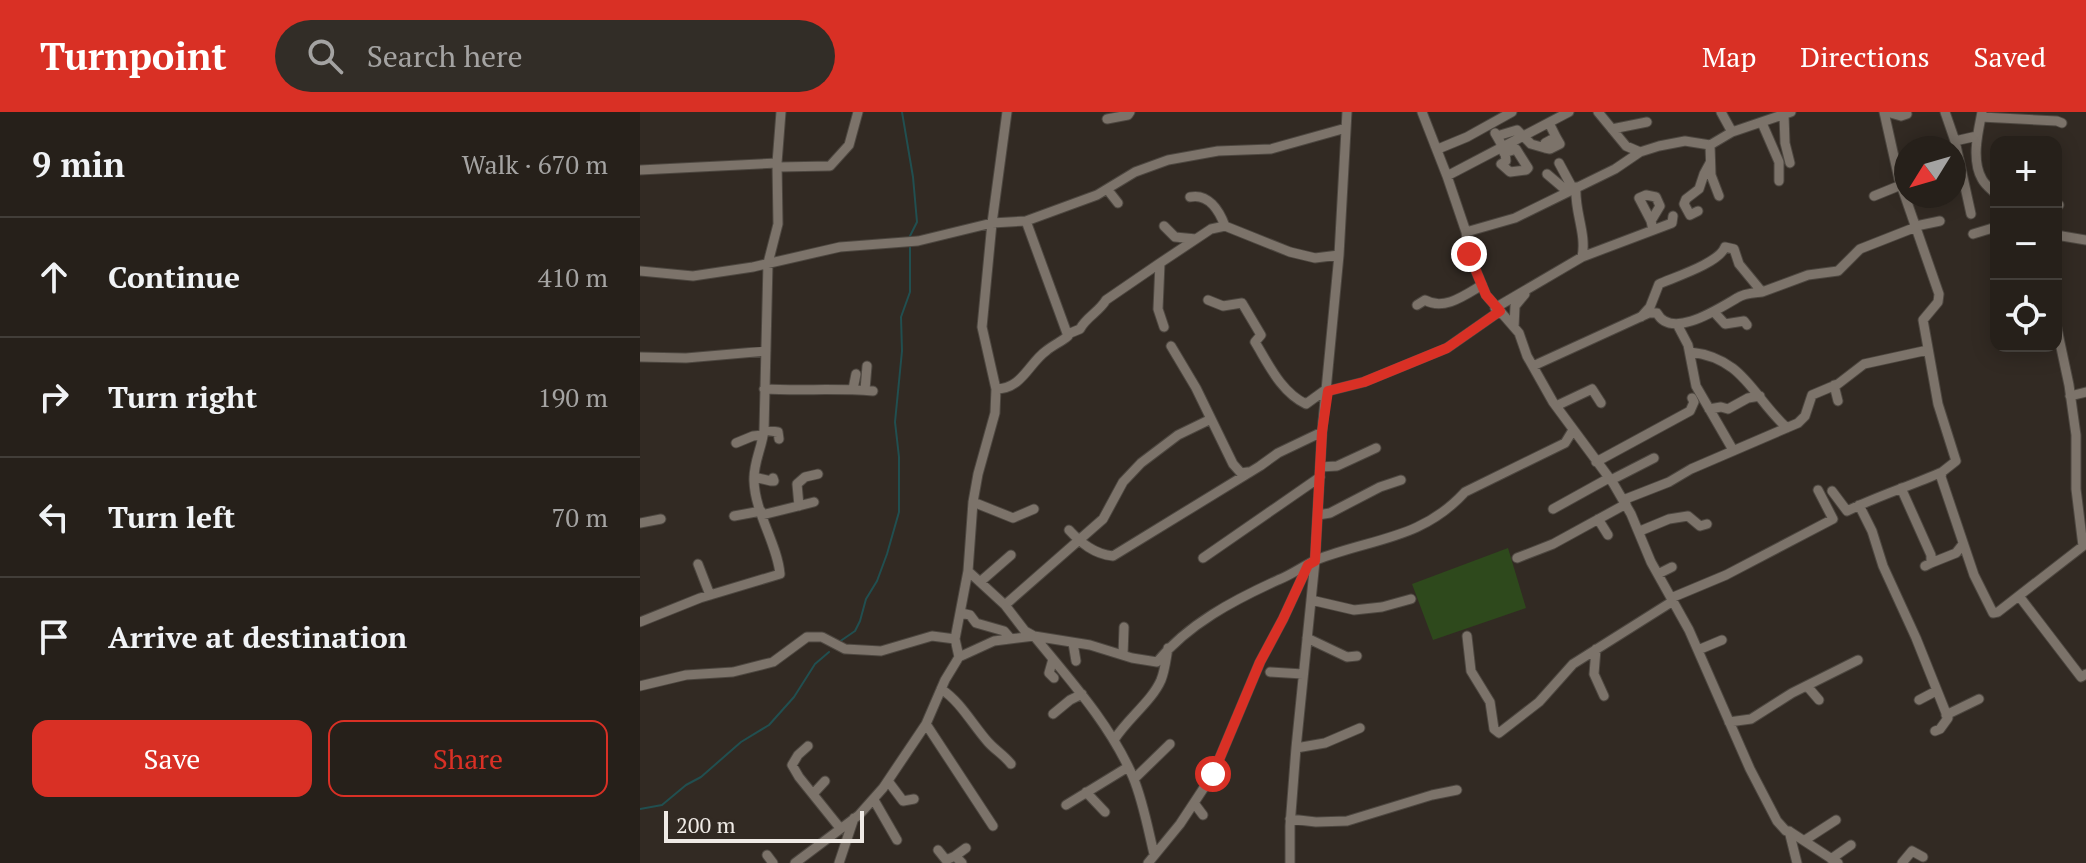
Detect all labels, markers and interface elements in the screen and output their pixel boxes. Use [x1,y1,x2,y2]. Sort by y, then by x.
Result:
search box [275,20,835,92]
text: Turnpoint [40,31,227,81]
icon: search [303,34,347,78]
text: Search here [367,36,523,76]
text: Map [1702,38,1756,75]
text: Directions [1800,38,1930,75]
text: Saved [1974,38,2046,75]
north arrow [1894,136,1966,208]
map controls [1990,136,2062,352]
button: + [1990,136,2062,208]
text: 9 min [32,142,125,187]
text: Walk · 670 m [462,147,608,181]
button: − [1990,208,2062,280]
route end [1451,236,1487,272]
icon: ahead [32,255,76,299]
text: Continue [108,257,240,297]
text: 410 m [538,260,608,294]
button: locate [1990,280,2062,352]
icon: right [32,375,76,419]
text: Turn right [108,377,257,417]
text: 190 m [538,380,608,414]
icon: left [32,495,76,539]
text: Turn left [108,497,235,537]
text: 70 m [552,500,608,534]
icon: arrive [32,615,76,659]
text: Arrive at destination [108,617,407,657]
button: Save [32,720,312,797]
button: Share [328,720,608,797]
route start [1195,756,1231,792]
scale bar [664,807,864,843]
text: 200 m [676,810,736,839]

